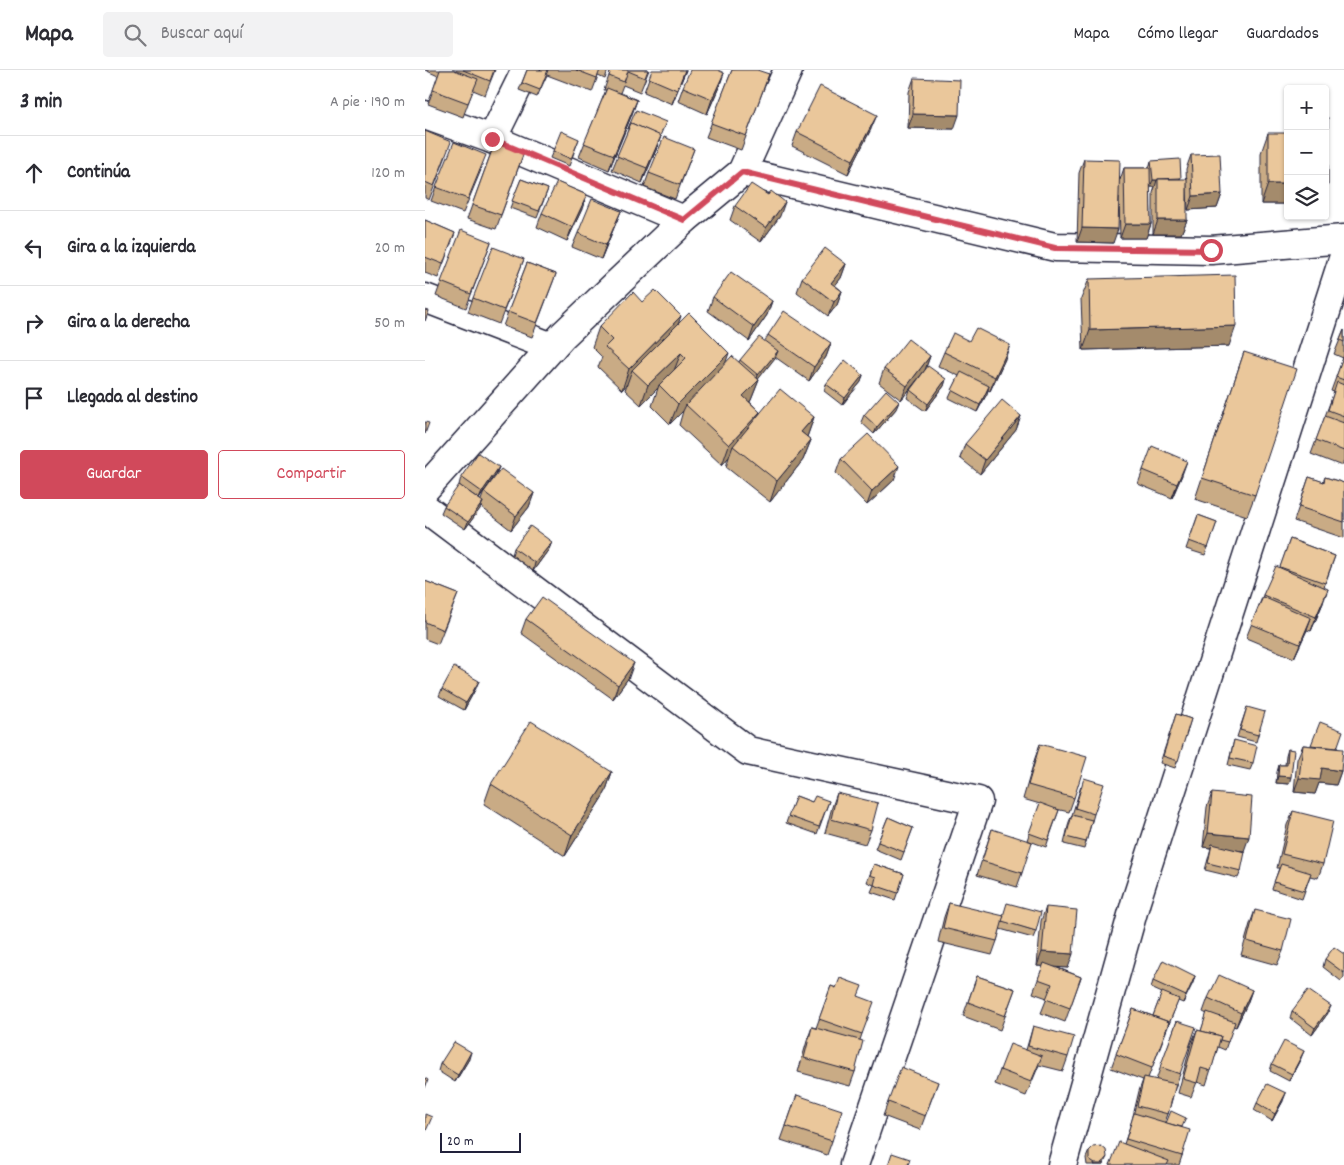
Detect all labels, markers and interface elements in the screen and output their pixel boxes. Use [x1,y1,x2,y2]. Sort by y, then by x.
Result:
search box [103,12,453,57]
text: Mapa [25,18,73,52]
icon: search [121,21,149,49]
text: Buscar aquí [161,21,243,48]
text: Mapa [1073,22,1109,47]
text: Cómo llegar [1137,22,1218,47]
text: Guardados [1246,22,1319,47]
map controls [1284,85,1329,220]
button: + [1284,85,1329,130]
text: 3 min [20,88,62,118]
text: A pie · 190 m [330,91,405,114]
route end [481,128,504,151]
button: − [1284,130,1329,175]
icon: ahead [20,159,48,187]
text: Continúa [67,160,130,187]
text: 120 m [371,162,405,185]
button: layers [1284,175,1329,220]
icon: left [20,234,48,262]
text: Gira a la izquierda [67,235,195,262]
text: 20 m [375,237,405,260]
route start [1200,239,1223,262]
icon: right [20,309,48,337]
text: Gira a la derecha [67,310,189,337]
text: 50 m [374,312,405,335]
icon: arrive [20,384,48,412]
text: Llegada al destino [67,385,198,412]
button: Guardar [20,450,208,499]
button: Compartir [218,450,405,499]
scale bar [440,1130,521,1153]
text: 20 m [447,1132,474,1152]

